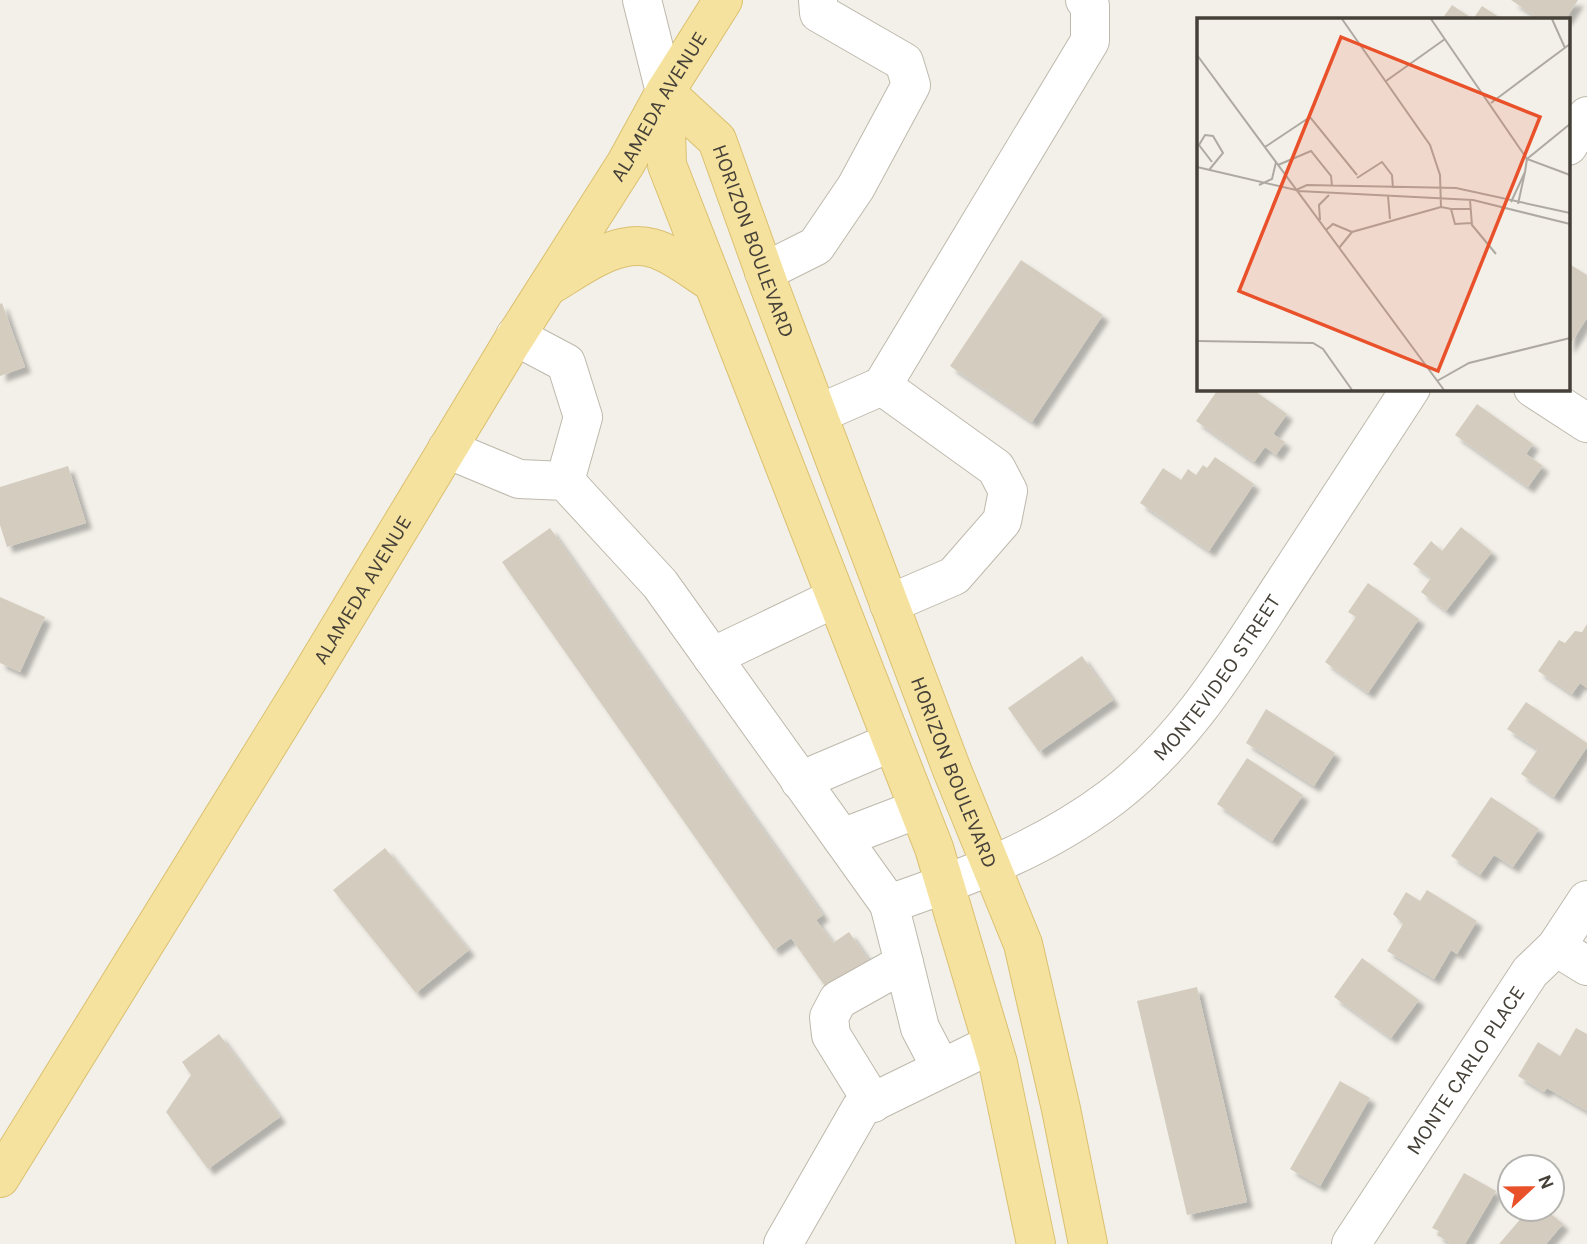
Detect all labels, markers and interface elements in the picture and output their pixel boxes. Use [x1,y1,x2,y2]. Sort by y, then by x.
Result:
inset map [1197,18,1570,390]
street label: ALAMEDA AVENUE [605,27,712,186]
street label: HORIZON BOULEVARD [708,141,800,341]
street label: ALAMEDA AVENUE [308,511,416,668]
street label: MONTEVIDEO STREET [1148,590,1285,766]
street label: HORIZON BOULEVARD [906,673,1003,871]
street label: MONTE CARLO PLACE [1401,981,1530,1159]
north arrow [1496,1153,1566,1223]
text: N [1533,1172,1559,1192]

